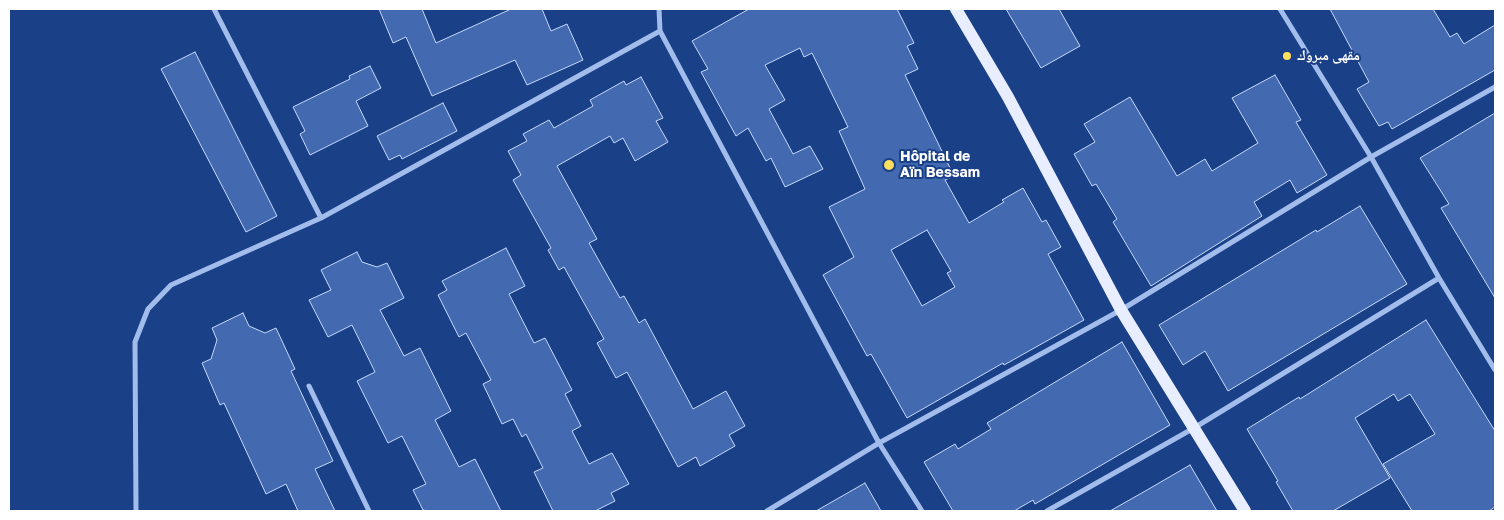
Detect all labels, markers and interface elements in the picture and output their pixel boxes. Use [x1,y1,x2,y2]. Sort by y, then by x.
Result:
place label: مقهى مبروك [1297,48,1360,64]
marker: مقهى مبروك [1281,50,1293,62]
place label: Hôpital de Aïn Bessam [900,149,980,182]
marker: Hôpital de Aïn Bessam [882,158,896,172]

